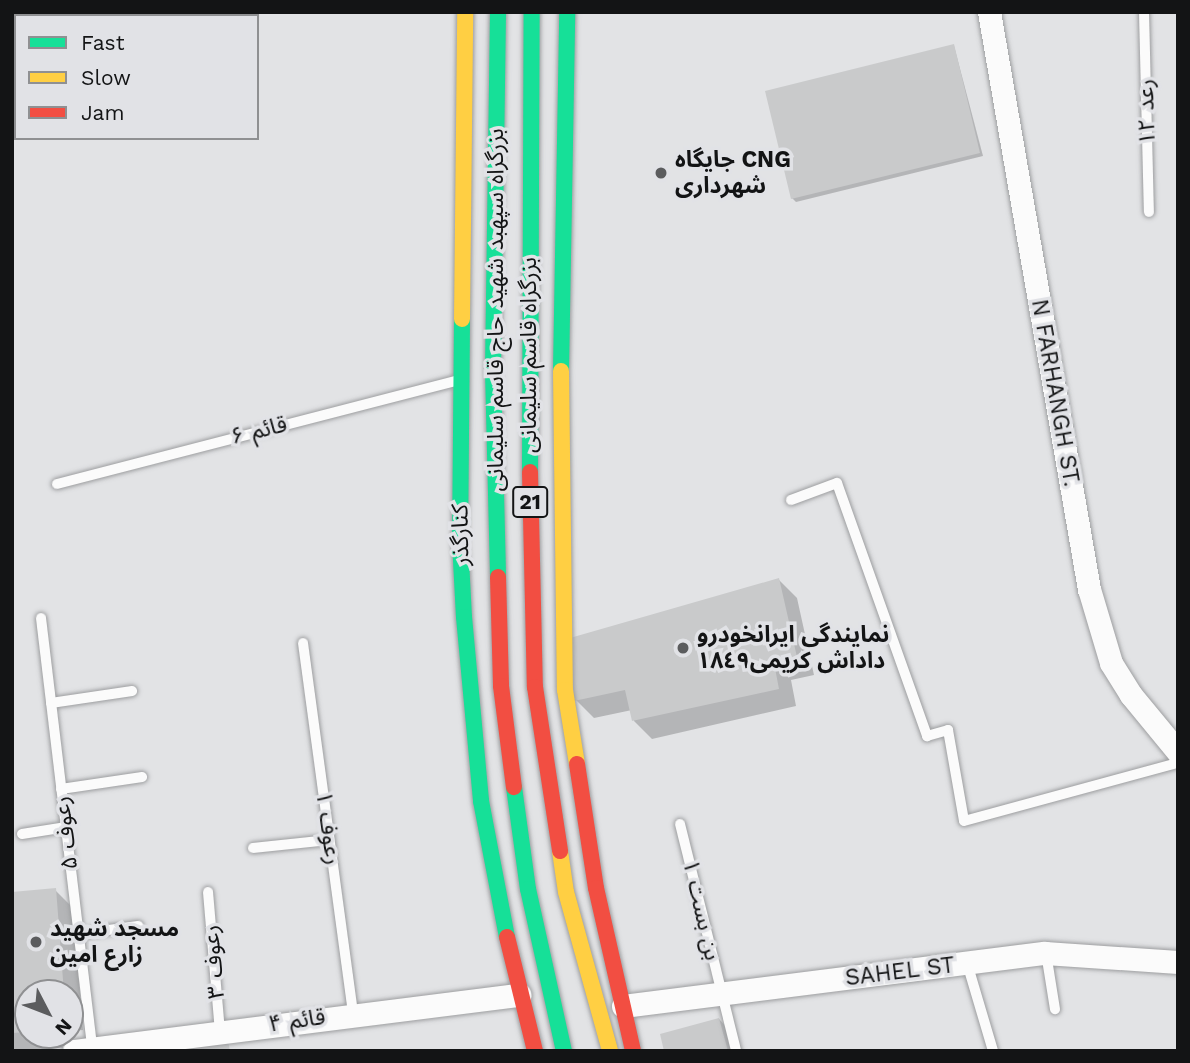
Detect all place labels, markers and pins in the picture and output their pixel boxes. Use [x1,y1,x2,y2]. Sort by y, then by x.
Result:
place label: جایگاه CNG شهرداری [675,146,791,200]
marker: جایگاه CNG شهرداری [653,165,669,181]
place label: نمایندگی ایرانخودرو داداش کریمی١٨٤٩ [697,621,889,675]
marker: نمایندگی ایرانخودرو داداش کریمی١٨٤٩ [675,640,691,656]
place label: مسجد شهید زارع امین [50,915,179,969]
marker: مسجد شهید زارع امین [28,934,44,950]

